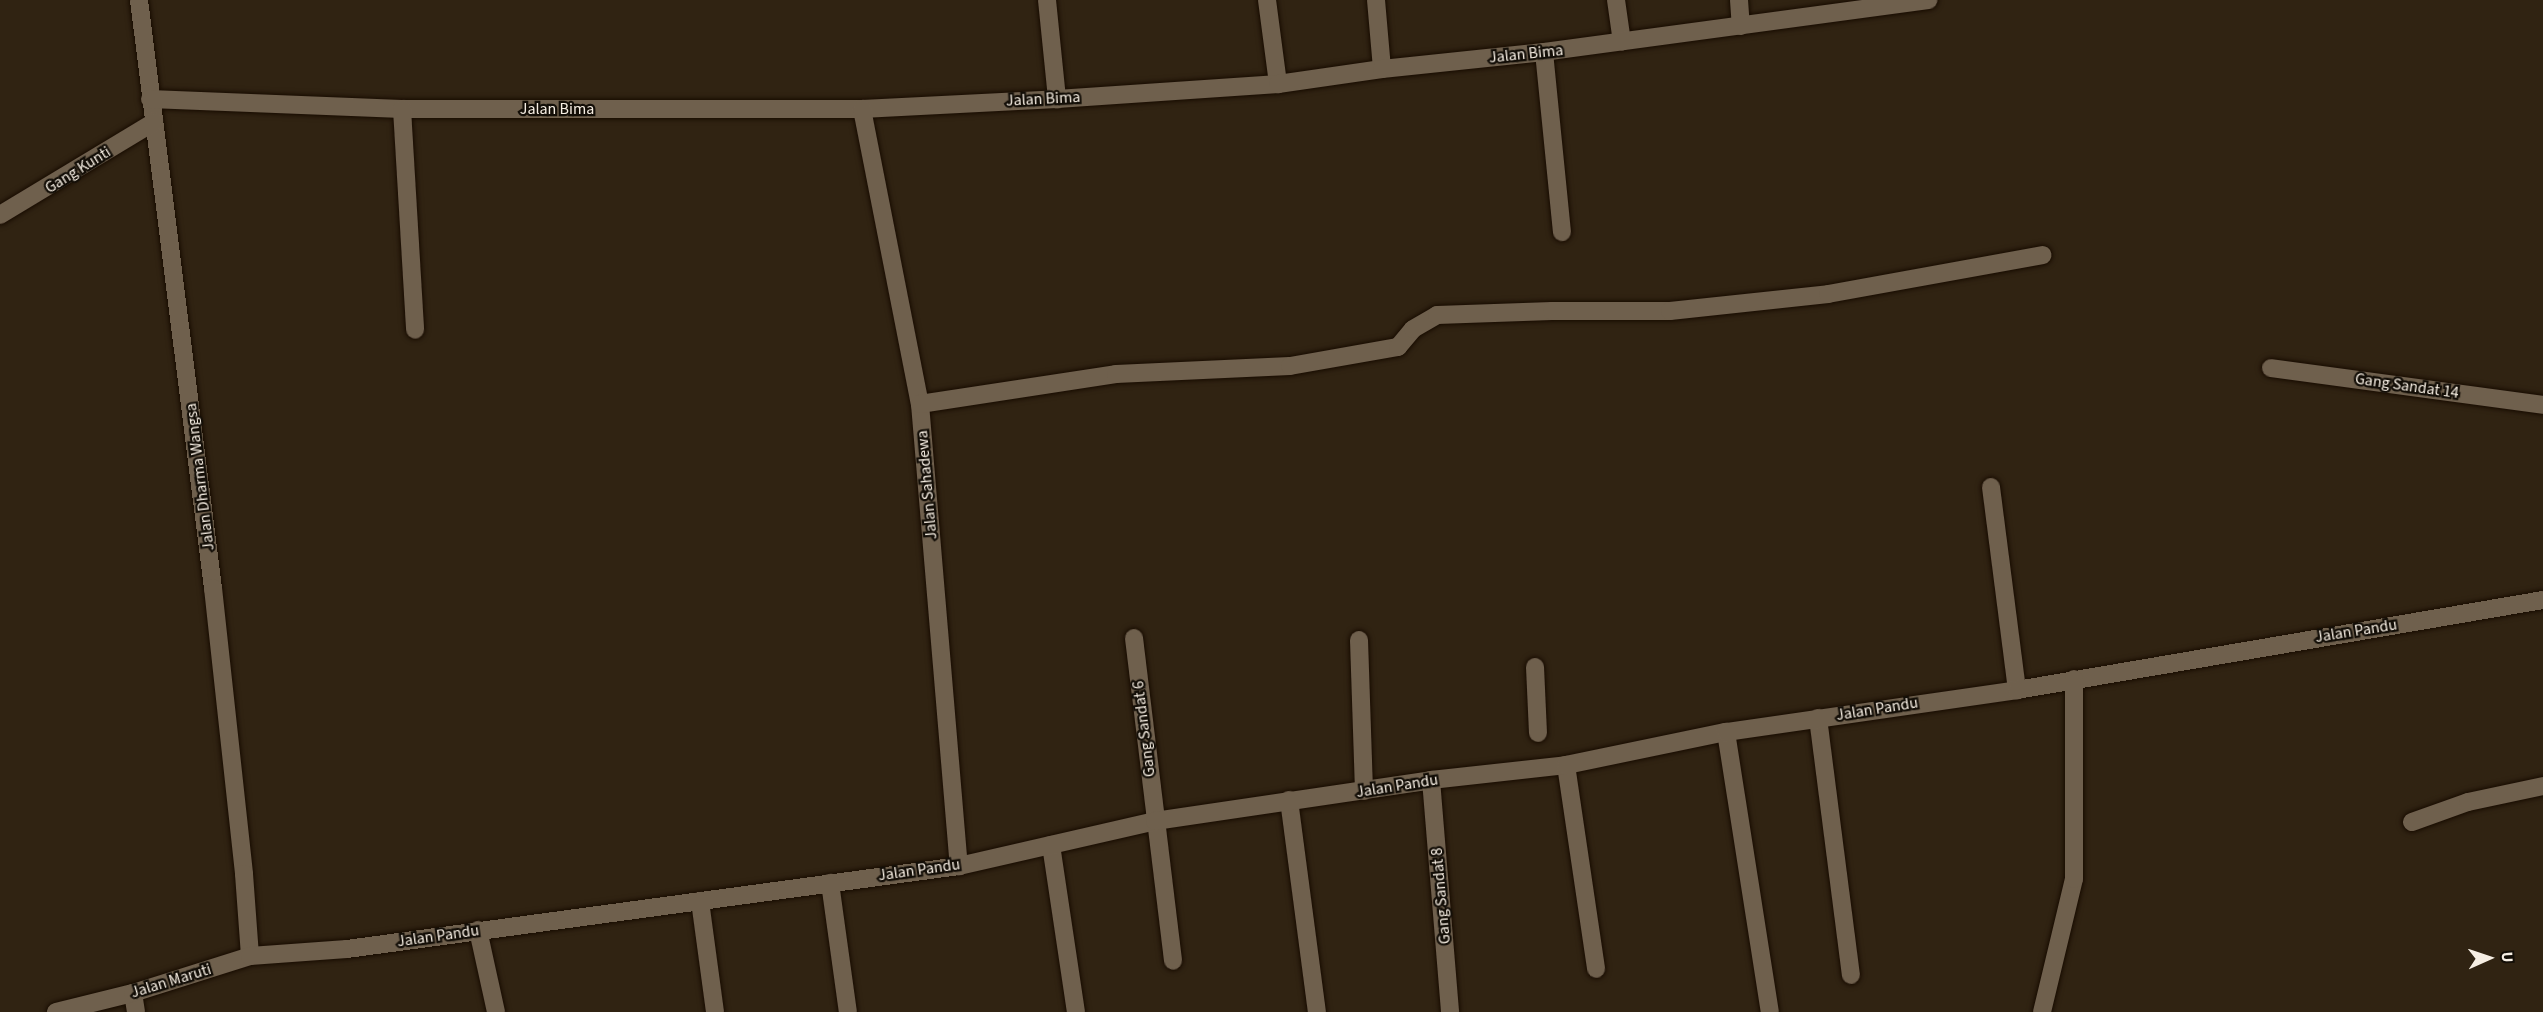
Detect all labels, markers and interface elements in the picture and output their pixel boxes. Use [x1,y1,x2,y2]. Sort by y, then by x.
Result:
street label: Jalan Bima [1488,41,1564,67]
street label: Jalan Bima [1005,87,1081,111]
street label: Jalan Bima [520,99,594,119]
street label: Gang Kunti [42,142,114,198]
street label: Gang Sandat 14 [2354,369,2460,403]
street label: Jalan Dharma Wangsa [181,402,219,552]
street label: Jalan Sahadewa [913,430,941,540]
street label: Jalan Pandu [2314,615,2398,647]
street label: Gang Sandat 6 [1129,680,1159,778]
street label: Jalan Pandu [1835,693,1919,725]
street label: Jalan Pandu [1355,770,1439,802]
street label: Gang Sandat 8 [1427,847,1455,945]
street label: Jalan Pandu [877,855,961,885]
street label: Jalan Pandu [396,921,480,951]
north arrow [2459,928,2519,988]
text: U [2496,951,2518,963]
street label: Jalan Maruti [128,960,214,1002]

